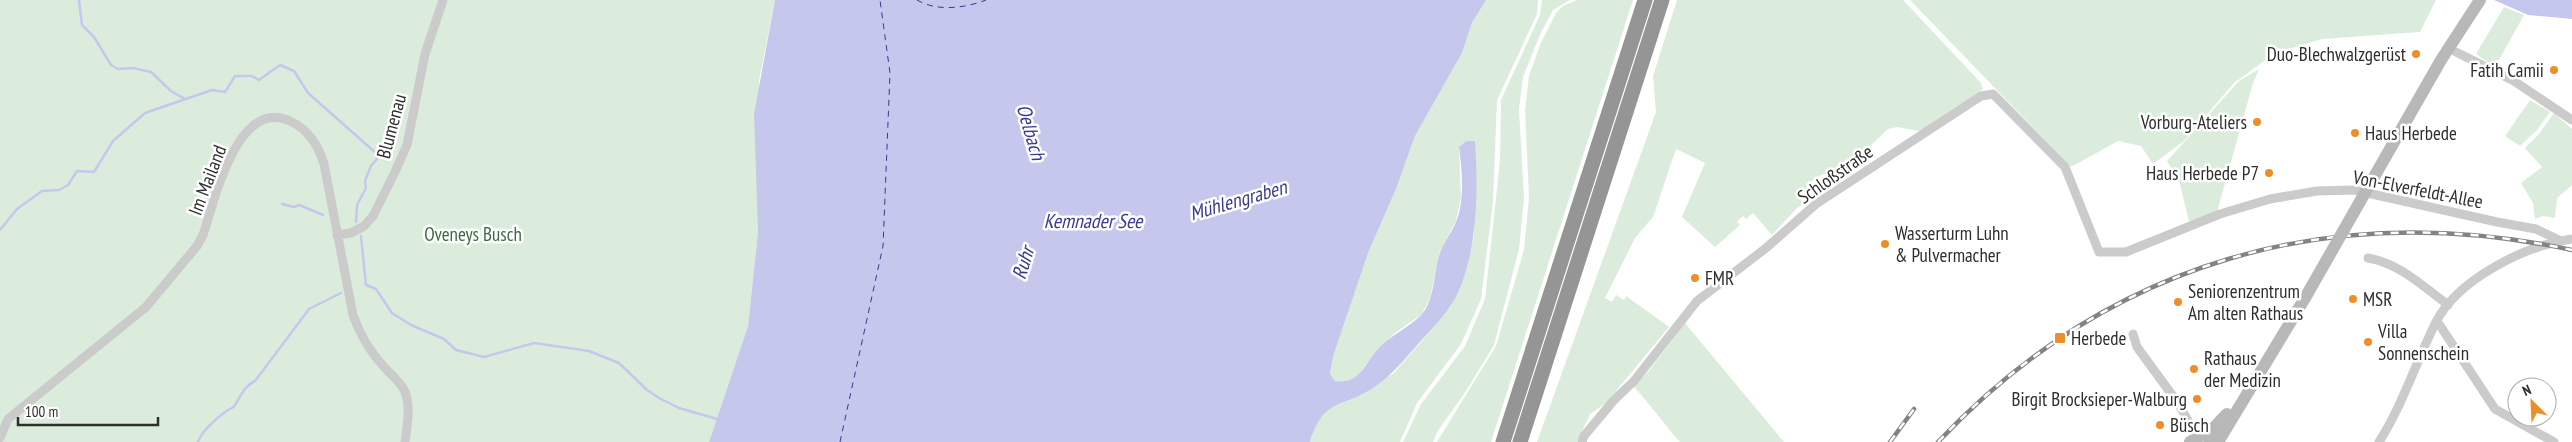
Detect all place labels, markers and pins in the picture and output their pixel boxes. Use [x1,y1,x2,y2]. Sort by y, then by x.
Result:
place label: Duo-Blechwalzgerüst [2267,42,2407,66]
marker: Duo-Blechwalzgerüst [2410,48,2422,60]
place label: Fatih Camii [2470,58,2544,82]
marker: Fatih Camii [2548,64,2560,76]
place label: Vorburg-Ateliers [2140,110,2247,134]
marker: Vorburg-Ateliers [2251,116,2263,128]
place label: Haus Herbede [2365,121,2457,145]
marker: Haus Herbede [2349,127,2361,139]
place label: Haus Herbede P7 [2146,161,2259,185]
marker: Haus Herbede P7 [2263,167,2275,179]
place label: Wasserturm Luhn & Pulvermacher [1895,221,2009,267]
marker: Wasserturm Luhn & Pulvermacher [1879,238,1891,250]
place label: FMR [1705,266,1734,290]
marker: FMR [1689,272,1701,284]
place label: Seniorenzentrum Am alten Rathaus [2188,279,2303,325]
place label: MSR [2363,287,2392,311]
marker: MSR [2347,293,2359,305]
marker: Seniorenzentrum Am alten Rathaus [2172,296,2184,308]
place label: Villa Sonnenschein [2377,319,2469,365]
place label: Herbede [2071,326,2127,350]
marker: Herbede [2053,331,2067,345]
marker: Villa Sonnenschein [2362,336,2374,348]
place label: Rathaus der Medizin [2204,346,2281,392]
marker: Rathaus der Medizin [2188,363,2200,375]
place label: Birgit Brocksieper-Walburg [2011,387,2187,411]
marker: Birgit Brocksieper-Walburg [2191,393,2203,405]
place label: Büsch [2170,413,2209,437]
marker: Büsch [2154,419,2166,431]

